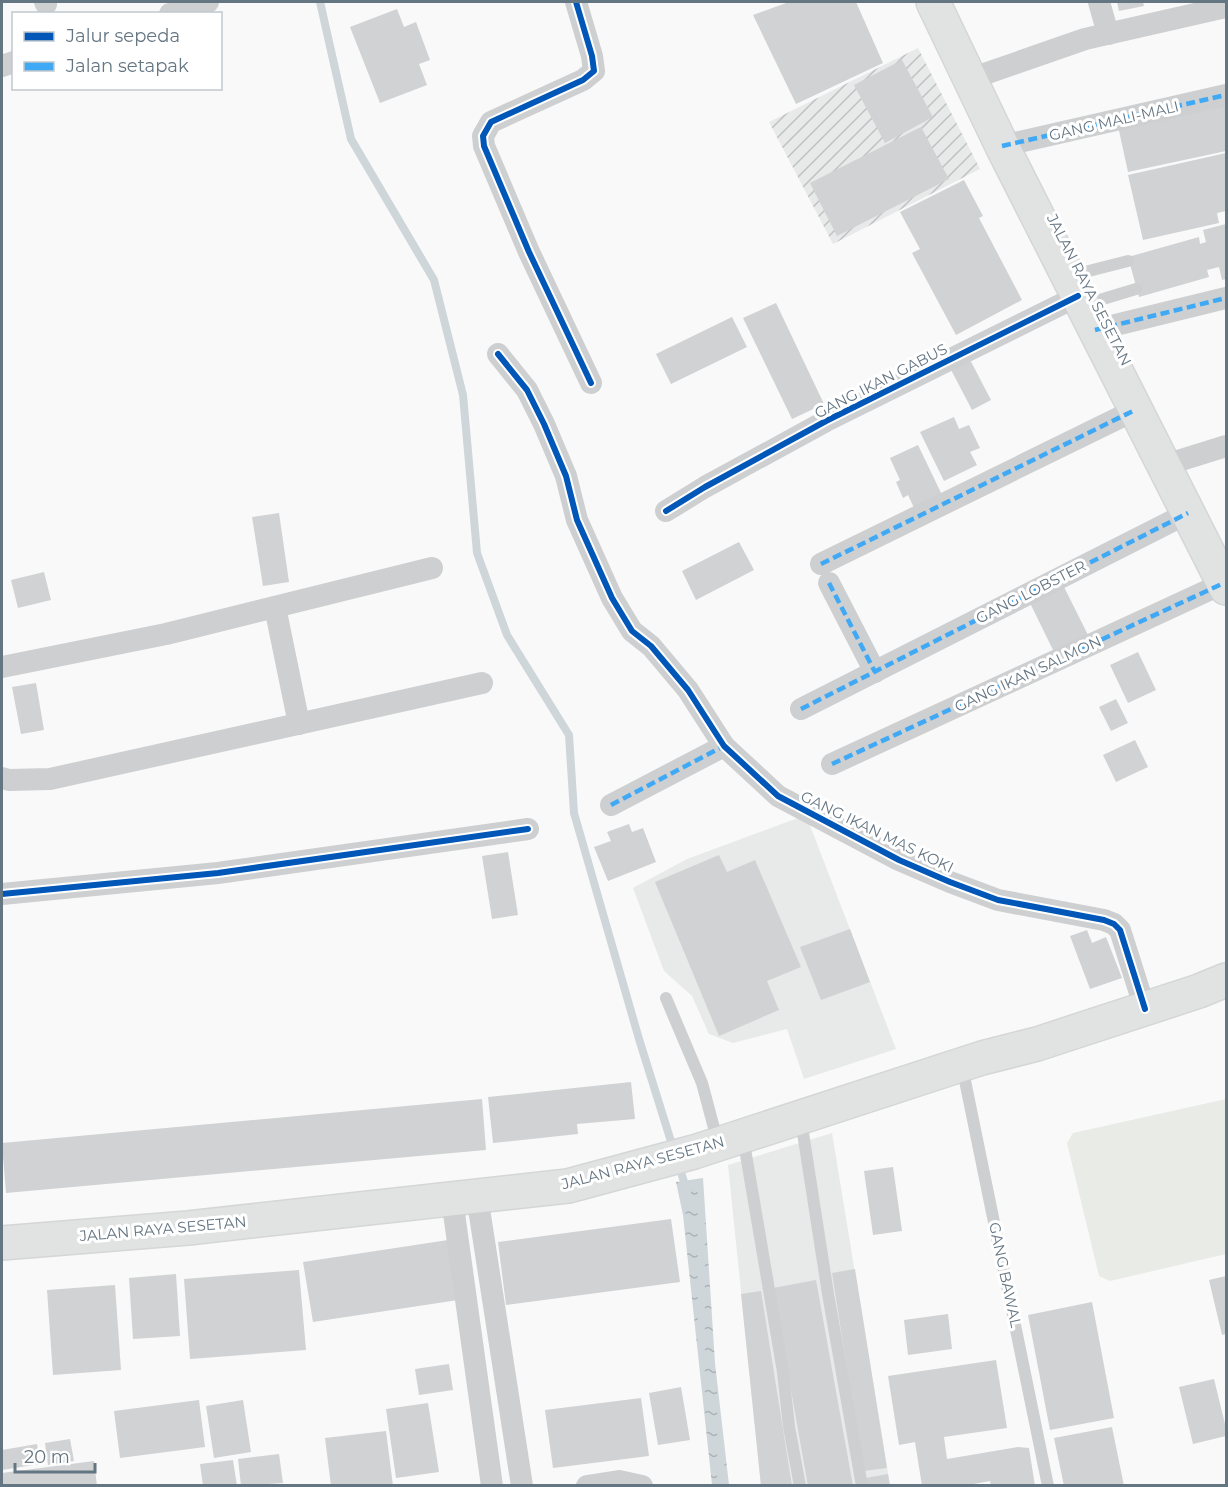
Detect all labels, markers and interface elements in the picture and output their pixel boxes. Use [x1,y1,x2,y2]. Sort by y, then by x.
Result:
legend [12,12,222,90]
text: Jalur sepeda [65,25,180,47]
text: Jalan setapak [65,55,189,77]
street label: GANG MALI-MALI [1047,96,1181,145]
street label: JALAN RAYA SESETAN [1042,210,1136,369]
street label: GANG IKAN GABUS [811,339,950,422]
street label: GANG LOBSTER [972,556,1089,628]
street label: GANG IKAN SALMON [951,631,1104,716]
street label: GANG IKAN MAS KOKI [798,786,957,877]
street label: JALAN RAYA SESETAN [558,1132,726,1194]
street label: JALAN RAYA SESETAN [78,1212,247,1245]
street label: GANG BAWAL [985,1220,1026,1329]
scale bar [15,1436,94,1474]
text: 20 m [24,1446,70,1468]

